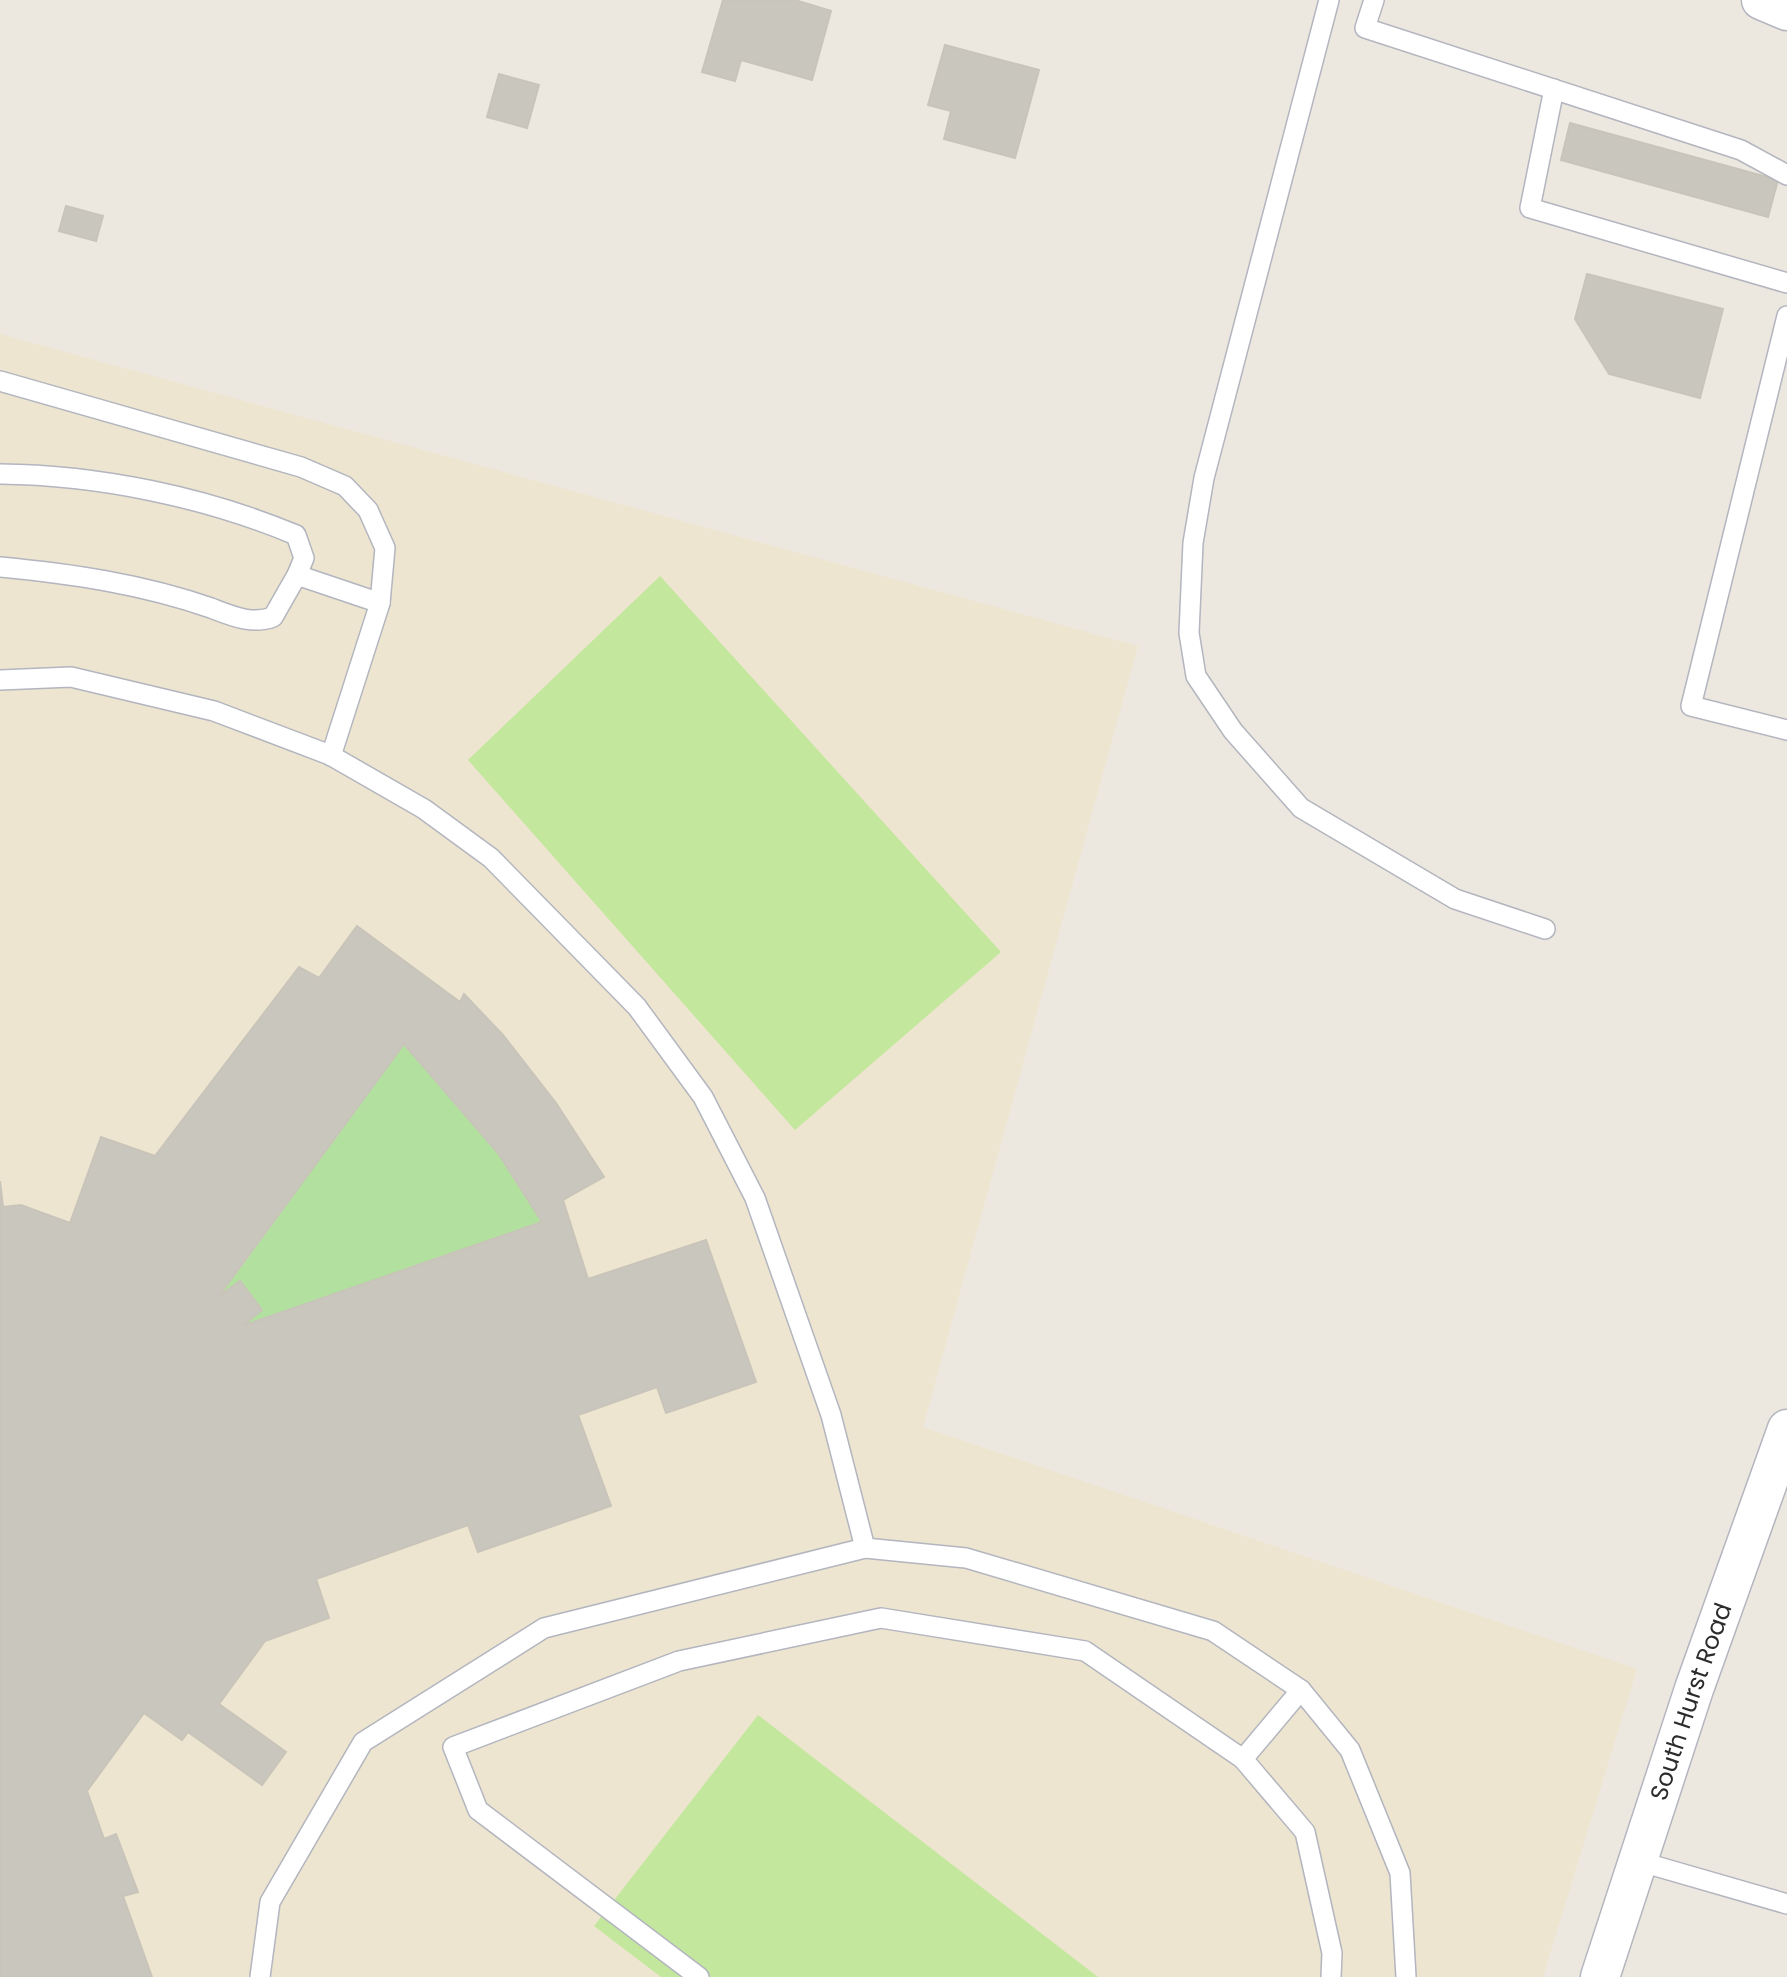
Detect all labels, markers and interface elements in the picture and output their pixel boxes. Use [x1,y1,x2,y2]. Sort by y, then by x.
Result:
street label: South Hurst Road [1642,1598,1739,1804]

